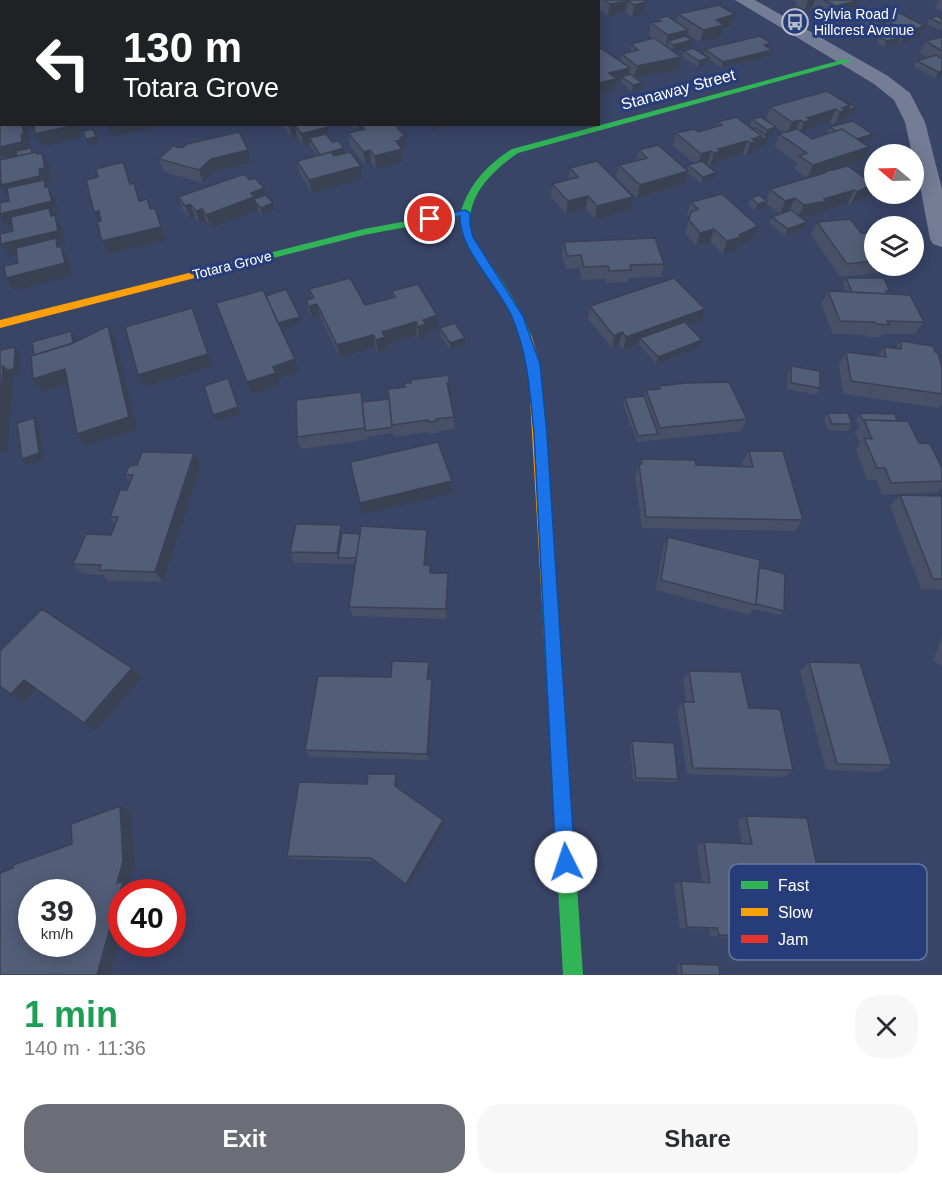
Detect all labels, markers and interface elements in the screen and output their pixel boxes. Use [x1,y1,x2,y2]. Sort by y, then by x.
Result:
place label: Sylvia Road / Hillcrest Avenue [814,6,914,38]
bus stop icon: Sylvia Road / Hillcrest Avenue [780,7,810,37]
icon: left [24,24,102,102]
text: 130 m [123,24,242,71]
street label: Stanaway Street [619,66,738,113]
text: Totara Grove [123,73,279,103]
north arrow [864,144,924,204]
map controls [864,144,924,276]
pin [404,193,455,244]
icon: arrive [413,202,446,235]
button: layers [864,216,924,276]
street label: Totara Grove [191,247,273,283]
position arrow [534,830,598,894]
legend [729,864,927,960]
text: Fast [778,877,810,894]
speed limit sign: 40 [108,879,186,957]
text: 39 [40,894,74,927]
text: Slow [778,904,813,921]
text: km/h [41,925,73,942]
text: Jam [778,931,808,948]
text: 1 min [24,994,118,1035]
button: close [855,995,918,1058]
text: 140 m · 11:36 [24,1037,146,1059]
button: Exit [24,1104,465,1173]
button: Share [477,1104,918,1173]

